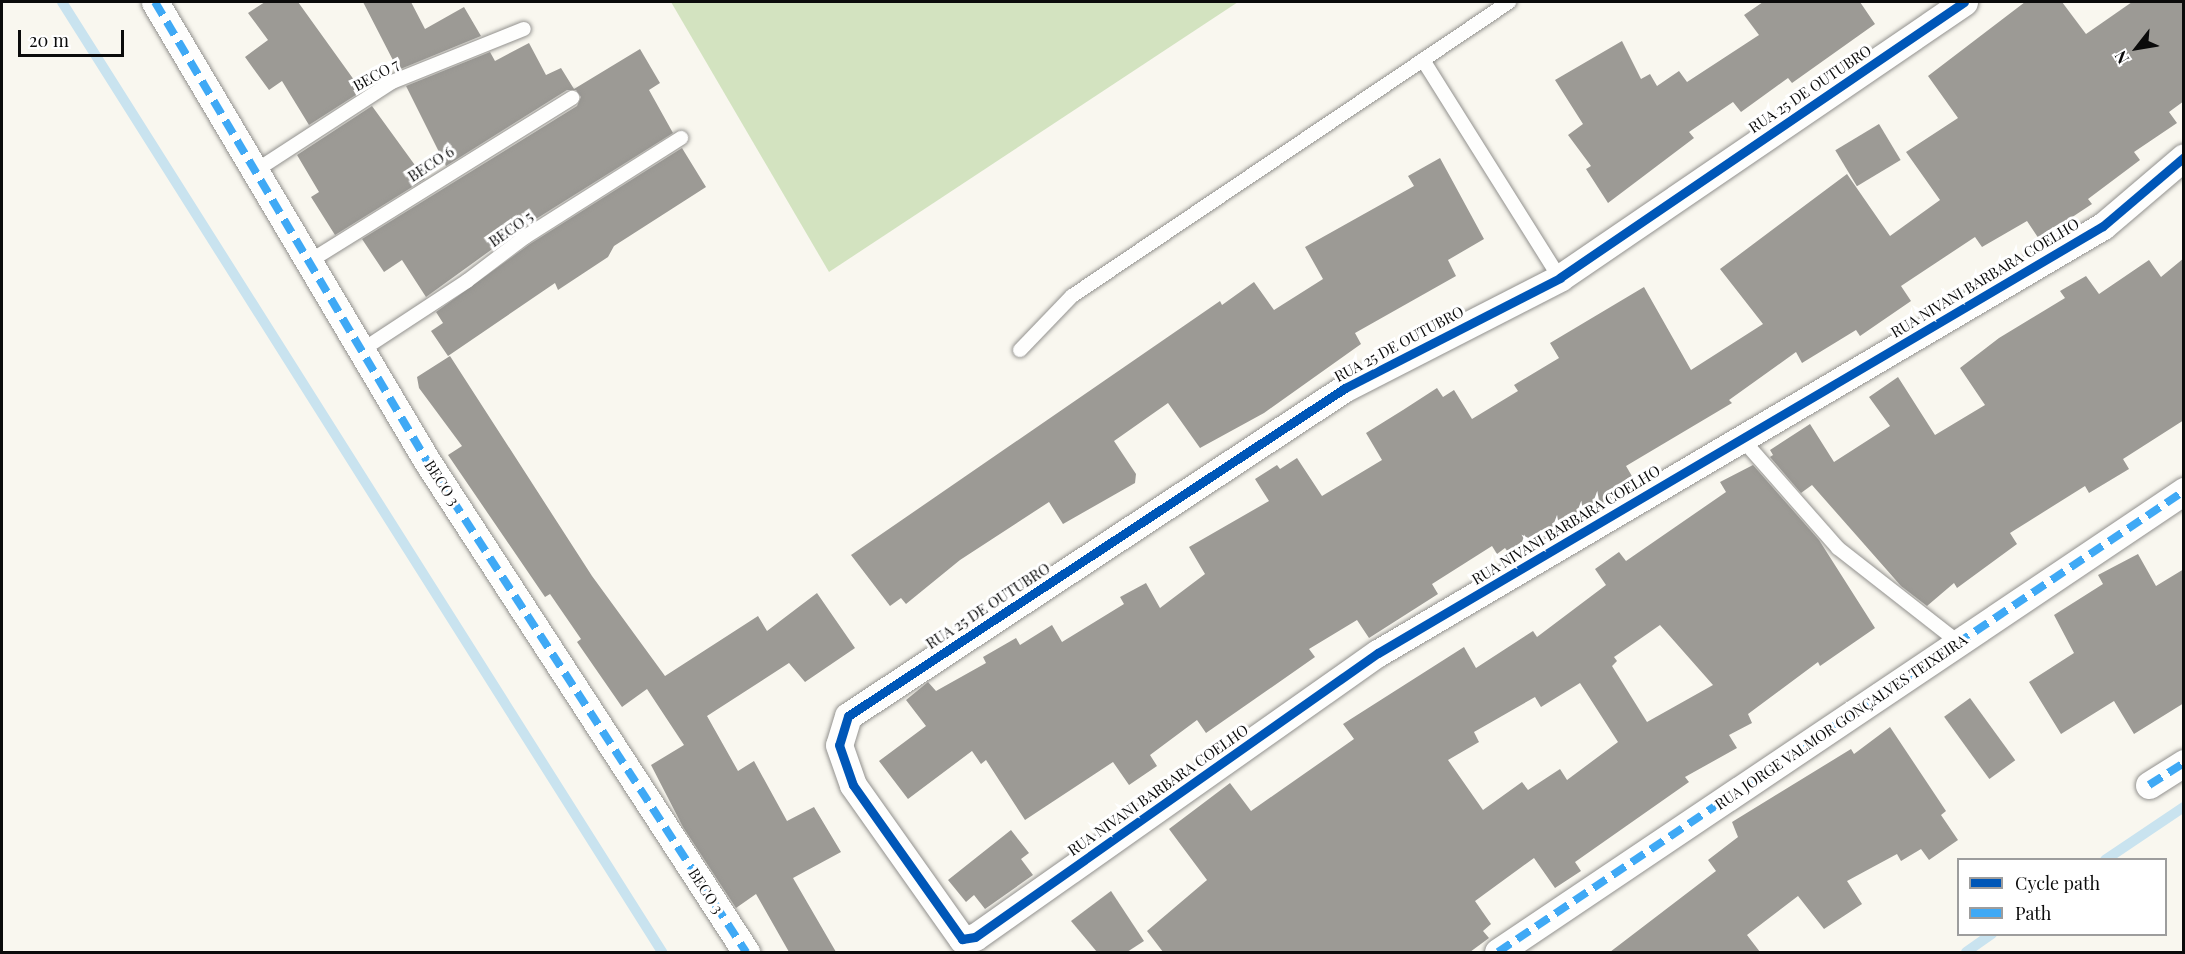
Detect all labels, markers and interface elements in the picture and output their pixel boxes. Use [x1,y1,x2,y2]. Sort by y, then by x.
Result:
scale bar [21,18,128,56]
north arrow [2107,18,2167,78]
text: 20 m [29,28,69,52]
street label: RUA 25 DE OUTUBRO [1745,41,1875,137]
text: N [2109,47,2133,68]
street label: BECO 7 [350,55,402,95]
street label: BECO 6 [405,142,457,186]
street label: BECO 5 [485,207,537,251]
street label: RUA NIVANI BARBARA COELHO [1888,215,2082,341]
street label: RUA 25 DE OUTUBRO [1331,302,1467,386]
street label: BECO 3 [421,457,463,509]
street label: RUA NIVANI BARBARA COELHO [1469,462,1663,588]
street label: RUA 25 DE OUTUBRO [923,559,1053,653]
street label: RUA JORGE VALMOR GONÇALVES TEIXEIRA [1711,630,1971,814]
street label: RUA NIVANI BARBARA COELHO [1064,721,1252,859]
legend [1957,858,2167,936]
street label: BECO 3 [685,865,727,917]
text: Cycle path [2015,871,2100,895]
text: Path [2015,901,2051,925]

